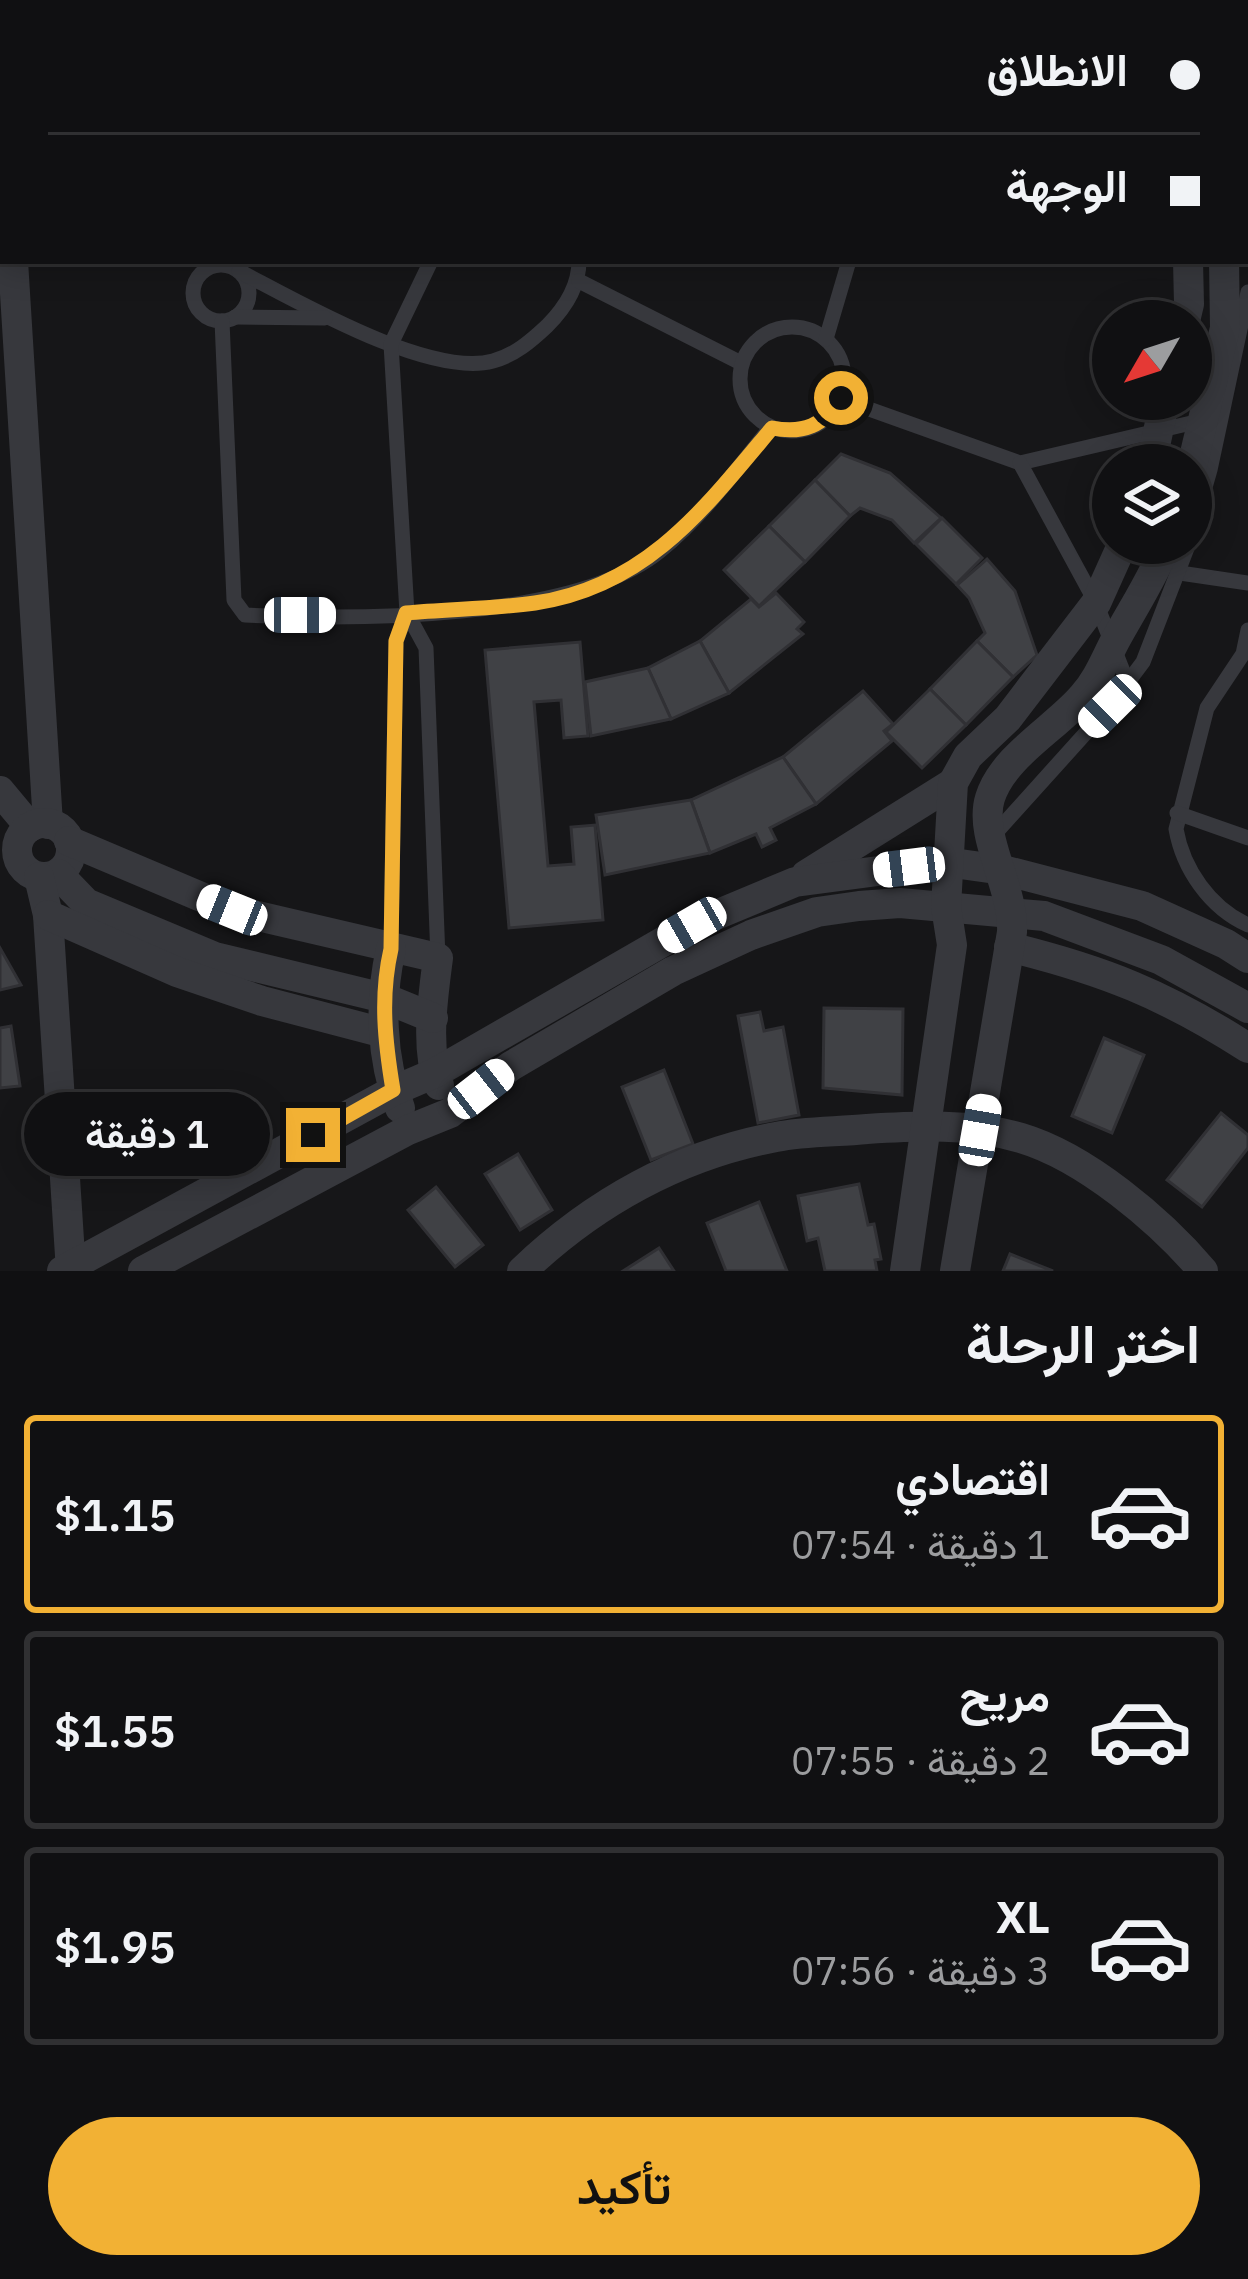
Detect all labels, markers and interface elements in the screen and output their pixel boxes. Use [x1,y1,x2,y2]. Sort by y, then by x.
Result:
text: الانطلاق [987,40,1128,98]
text: الوجهة [1006,156,1128,214]
north arrow [1092,300,1212,420]
map controls [1092,300,1212,564]
route start [814,371,868,425]
button: layers [1092,444,1212,564]
car [264,597,336,633]
car [1072,668,1148,744]
car [871,845,947,889]
car [192,880,272,940]
car [652,891,732,959]
car [442,1053,520,1125]
car [956,1091,1004,1169]
callout: 1 دقيقة [25,1093,271,1177]
text: 1 دقيقة [85,1108,209,1159]
route end [286,1108,340,1162]
text: اختر الرحلة [966,1308,1200,1378]
text: اقتصادي [895,1449,1050,1507]
icon: car [1086,1460,1194,1568]
text: $1.15 [54,1485,175,1543]
text: 1 دقيقة · 07:54 [791,1519,1050,1570]
text: مريح [959,1665,1050,1723]
icon: car [1086,1676,1194,1784]
text: $1.55 [54,1701,175,1759]
text: 2 دقيقة · 07:55 [791,1735,1050,1786]
text: XL [996,1887,1050,1945]
icon: car [1086,1892,1194,2000]
text: $1.95 [54,1917,175,1975]
text: 3 دقيقة · 07:56 [791,1945,1050,1996]
button: تأكيد [48,2117,1200,2255]

